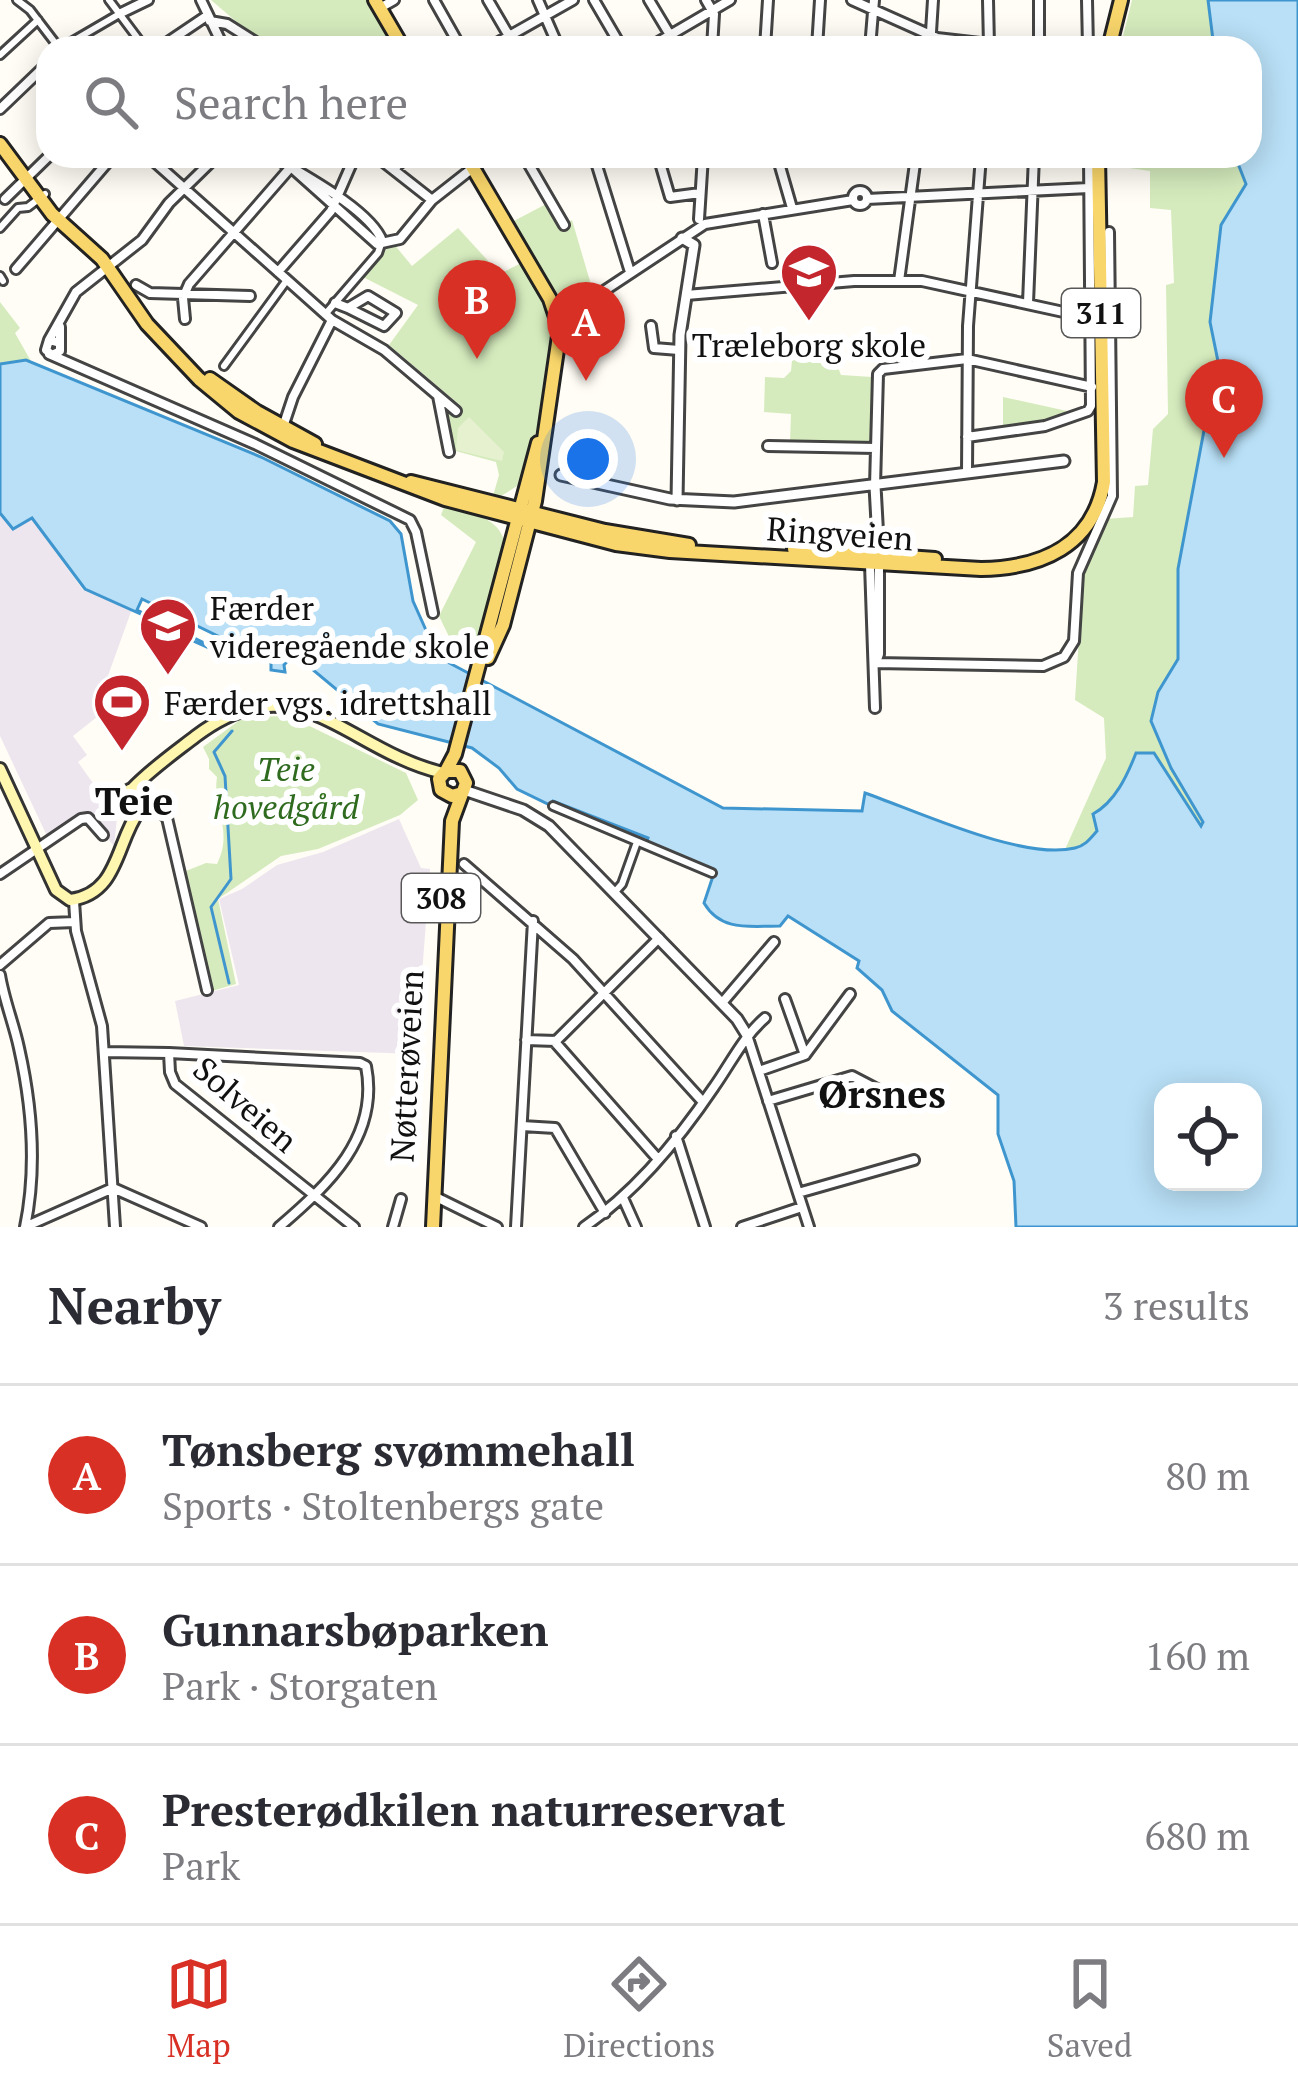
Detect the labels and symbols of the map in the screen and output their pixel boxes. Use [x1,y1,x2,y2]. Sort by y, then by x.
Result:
school or university icon: Træleborg skole [778,241,840,323]
pin: B [438,260,516,359]
pin: A [547,282,625,381]
road number: 311 [1062,289,1140,337]
place label: Træleborg skole [692,323,926,366]
pin: C [1185,359,1263,458]
your location [558,429,618,489]
street label: Ringveien [765,506,915,560]
place label: Færder videregående skole [209,586,490,667]
school or university icon: Færder videregående skole [137,595,199,677]
sports icon: Færder vgs. idrettshall [91,671,153,753]
place label: Færder vgs. idrettshall [164,681,492,724]
park label: Teie hovedgård [213,747,360,828]
district label: Teie [95,774,173,826]
road number: 308 [402,874,480,922]
street label: Nøtterøveien [379,968,433,1163]
street label: Solveien [185,1047,307,1161]
district label: Ørsnes [818,1067,946,1119]

